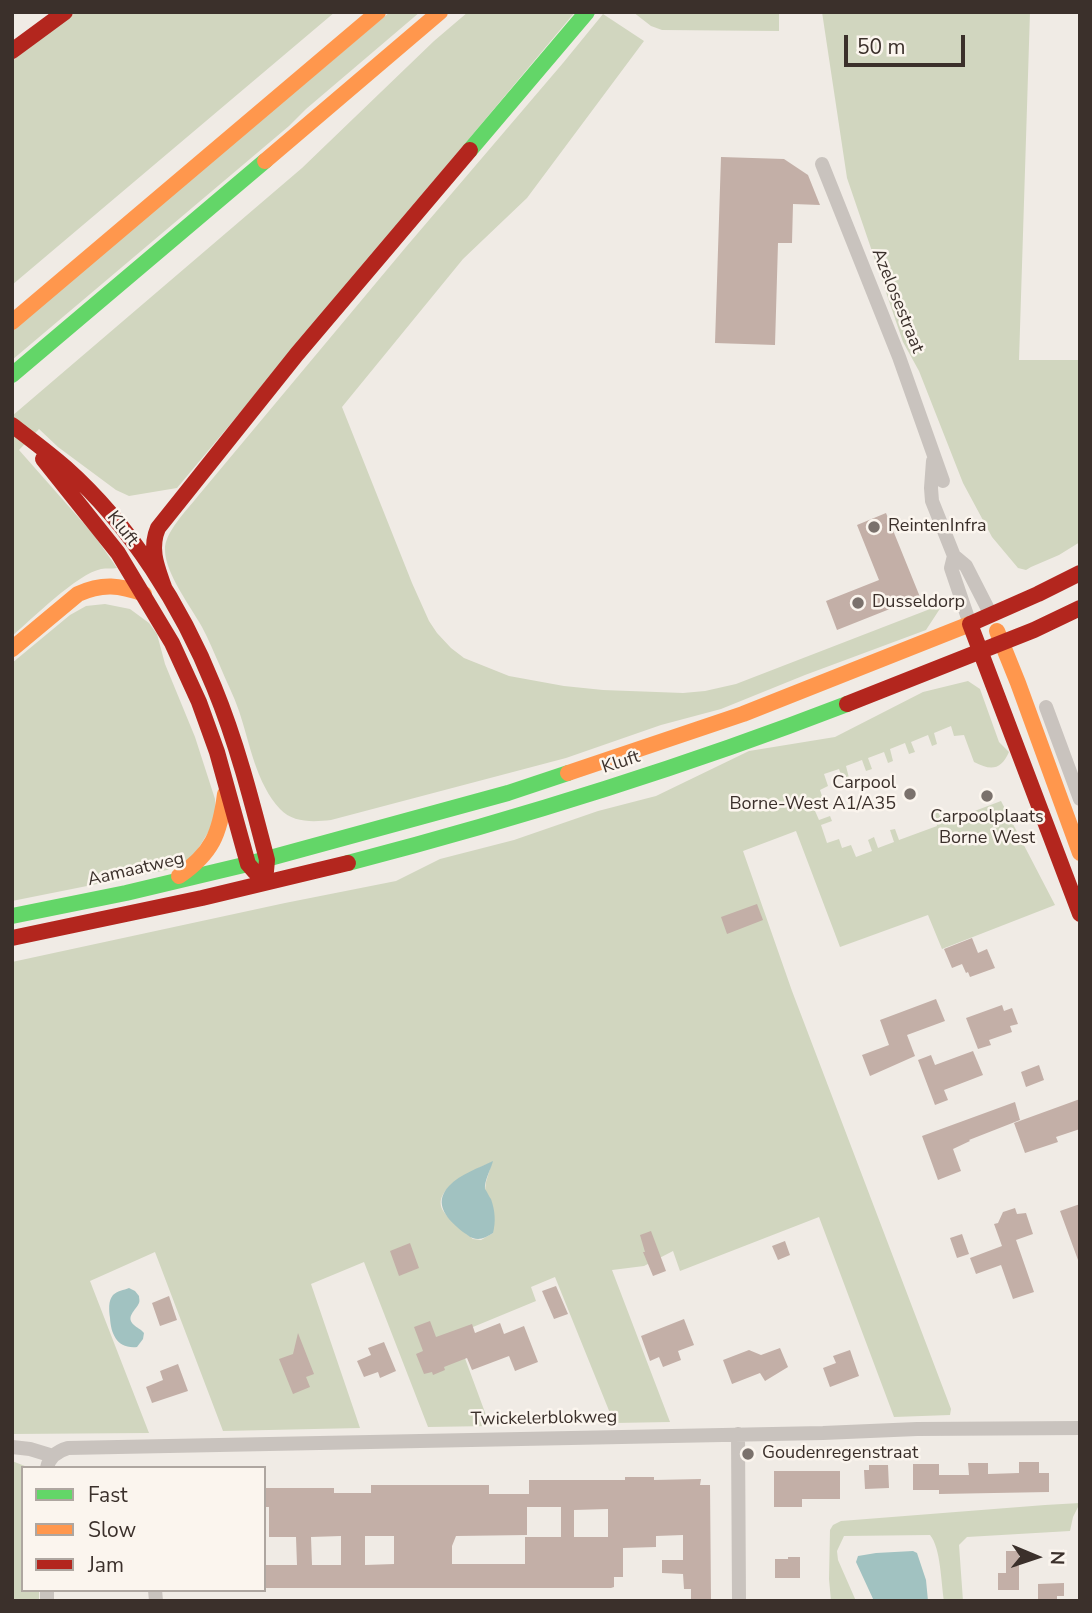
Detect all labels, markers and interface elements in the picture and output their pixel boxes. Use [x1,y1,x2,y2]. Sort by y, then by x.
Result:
scale bar [847,21,968,65]
text: 50 m [857,33,906,61]
street label: Azelosestraat [866,246,928,356]
street label: Kluft [102,507,142,551]
place label: ReintenInfra [888,516,987,538]
marker: ReintenInfra [866,519,882,535]
place label: Dusseldorp [872,592,965,614]
marker: Dusseldorp [850,595,866,611]
street label: Kluft [599,747,643,779]
place label: Carpool Borne-West A1/A35 [729,773,896,816]
marker: Carpool Borne-West A1/A35 [902,786,918,802]
marker: Carpoolplaats Borne West [979,788,995,804]
place label: Carpoolplaats Borne West [930,807,1044,850]
street label: Aamaatweg [85,848,187,892]
street label: Twickelerblokweg [471,1407,617,1431]
place label: Goudenregenstraat [762,1443,918,1465]
marker: Goudenregenstraat [740,1446,756,1462]
legend [21,1466,266,1592]
text: Fast [88,1481,128,1509]
text: Slow [88,1516,136,1544]
north arrow [1001,1522,1071,1592]
text: N [1044,1550,1070,1565]
text: Jam [88,1551,124,1579]

